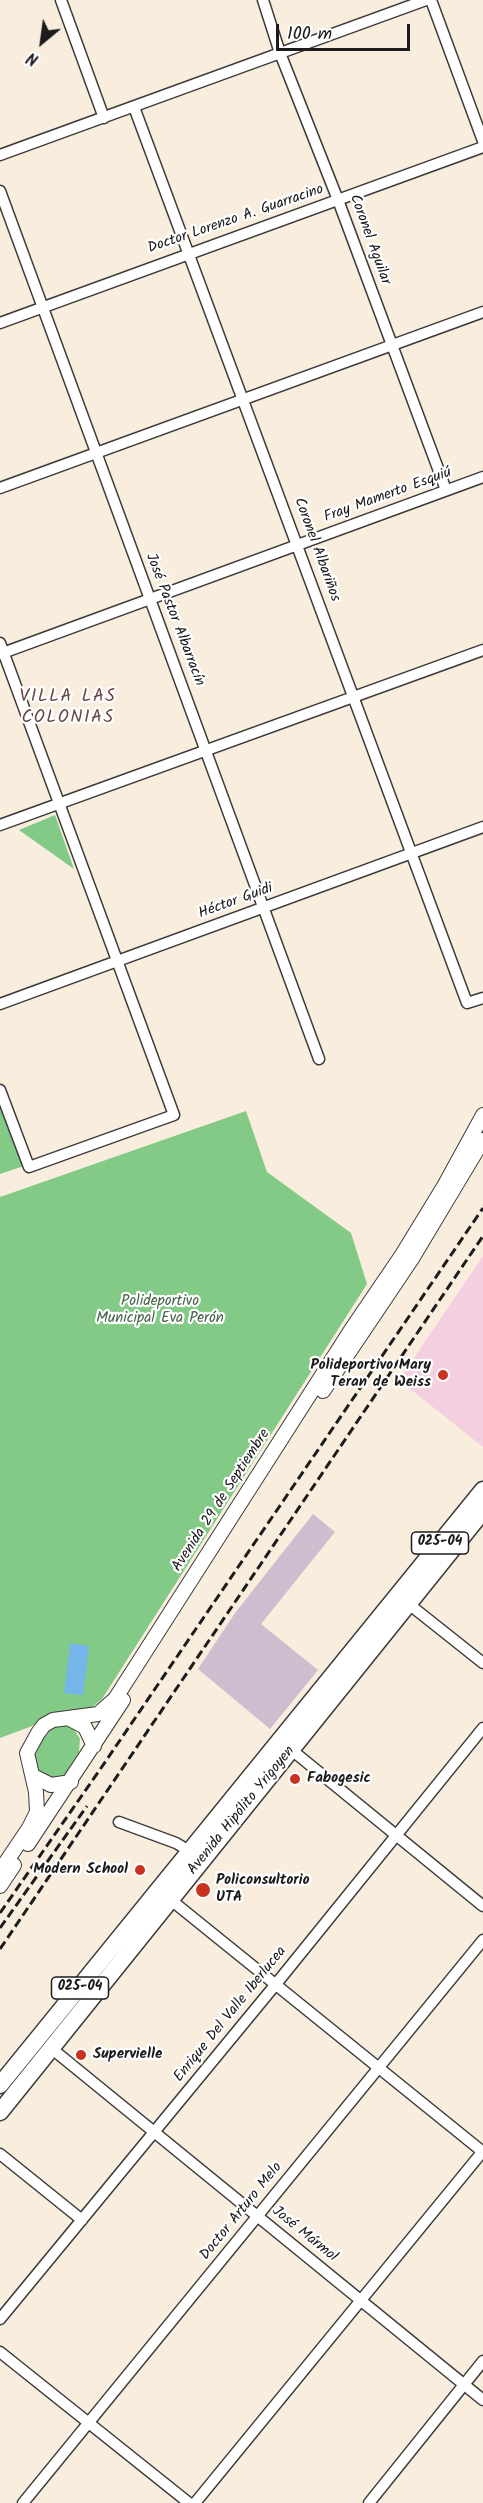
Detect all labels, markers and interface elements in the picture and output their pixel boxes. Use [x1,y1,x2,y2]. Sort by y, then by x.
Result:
north arrow [12,12,72,72]
scale bar [279,12,412,50]
text: 100 m [287,20,332,49]
text: N [23,45,44,72]
street label: Doctor Lorenzo A. Guarracino [146,181,326,259]
street label: Coronel Aguilar [344,192,394,288]
street label: Fray Mamerto Esquiú [322,465,454,527]
street label: Coronel Albariños [289,496,343,604]
street label: José Pastor Albarracín [140,551,208,689]
district label: VILLA LAS COLONIAS [20,687,116,730]
street label: Héctor Guidi [196,880,276,924]
park label: Polideportivo Municipal Eva Perón [96,1293,224,1328]
place label: Polideportivo Mary Teran de Weiss [310,1357,431,1392]
marker: Polideportivo Mary Teran de Weiss [436,1368,450,1382]
street label: Avenida 29 de Septiembre [169,1426,275,1576]
road number: 025-04 [412,1532,468,1554]
street label: Avenida Hipólito Yrigoyen [184,1743,300,1879]
place label: Fabogesic [307,1770,371,1788]
marker: Fabogesic [288,1772,302,1786]
place label: Modern School [33,1861,128,1879]
marker: Modern School [133,1863,147,1877]
place label: Policonsultorio UTA [216,1872,310,1907]
marker: Policonsultorio UTA [194,1881,212,1899]
street label: Enrique Del Valle Iberlucea [171,1944,291,2086]
road number: 025-04 [52,1977,109,1999]
place label: Supervielle [93,2046,162,2064]
marker: Supervielle [74,2048,88,2062]
street label: Doctor Arturo Melo [197,2159,287,2265]
street label: José Mármol [268,2203,340,2267]

